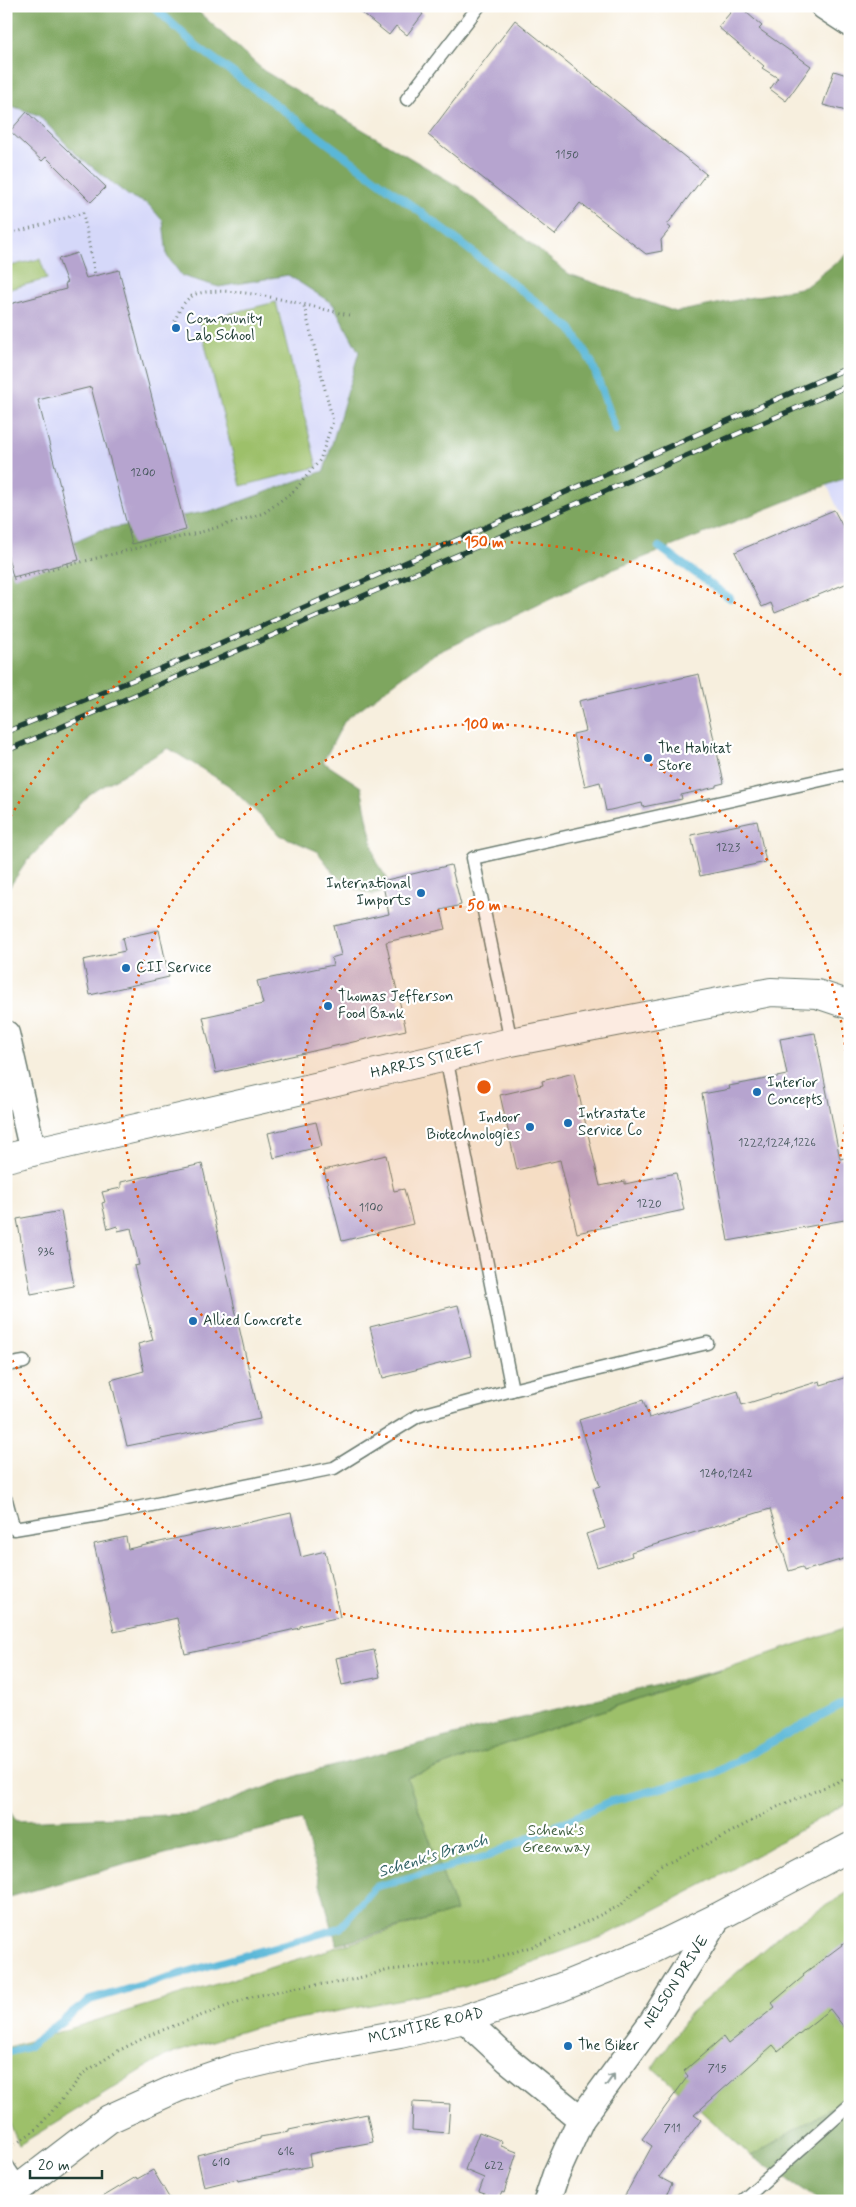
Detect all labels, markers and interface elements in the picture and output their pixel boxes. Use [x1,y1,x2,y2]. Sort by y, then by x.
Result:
house number: 1150 [555,147,579,163]
place label: Community Lab School [186,309,262,346]
marker: Community Lab School [170,322,182,334]
house number: 1200 [130,465,156,481]
text: 150 m [464,533,504,553]
text: 100 m [464,715,504,735]
place label: The Habitat Store [658,739,732,776]
marker: The Habitat Store [642,752,654,764]
house number: 1223 [716,840,741,856]
place label: International Imports [326,874,411,911]
marker: International Imports [415,887,427,899]
text: 50 m [467,896,501,916]
place label: CII Service [136,958,212,978]
marker: CII Service [120,962,132,974]
place label: Thomas Jefferson Food Bank [338,987,454,1024]
marker: Thomas Jefferson Food Bank [322,1000,334,1012]
street label: HARRIS STREET [369,1038,486,1084]
place label: Interior Concepts [767,1073,823,1110]
centre of rings [475,1078,493,1096]
marker: Interior Concepts [751,1086,763,1098]
place label: Intrastate Service Co [578,1104,646,1141]
place label: Indoor Biotechnologies [426,1108,520,1146]
marker: Intrastate Service Co [562,1117,574,1129]
marker: Indoor Biotechnologies [524,1121,536,1133]
house number: 1222,1224,1226 [738,1135,816,1151]
house number: 1220 [636,1196,662,1212]
house number: 1100 [359,1200,384,1216]
house number: 936 [38,1244,55,1260]
place label: Allied Concrete [203,1311,302,1331]
marker: Allied Concrete [187,1315,199,1327]
house number: 1240,1242 [699,1466,753,1482]
park label: Schenk's Greenway [522,1821,590,1858]
water label: Schenk's Branch [376,1829,491,1883]
street label: NELSON DRIVE [638,1931,714,2032]
street label: MCINTIRE ROAD [366,2003,486,2049]
place label: The Biker [578,2036,640,2056]
marker: The Biker [562,2040,574,2052]
house number: 715 [707,2061,727,2077]
one-way arrow [605,2073,615,2087]
house number: 711 [663,2121,681,2137]
house number: 616 [278,2144,295,2160]
scale bar [30,2147,102,2179]
house number: 610 [212,2155,230,2171]
text: 20 m [38,2156,70,2176]
house number: 622 [484,2158,504,2174]

